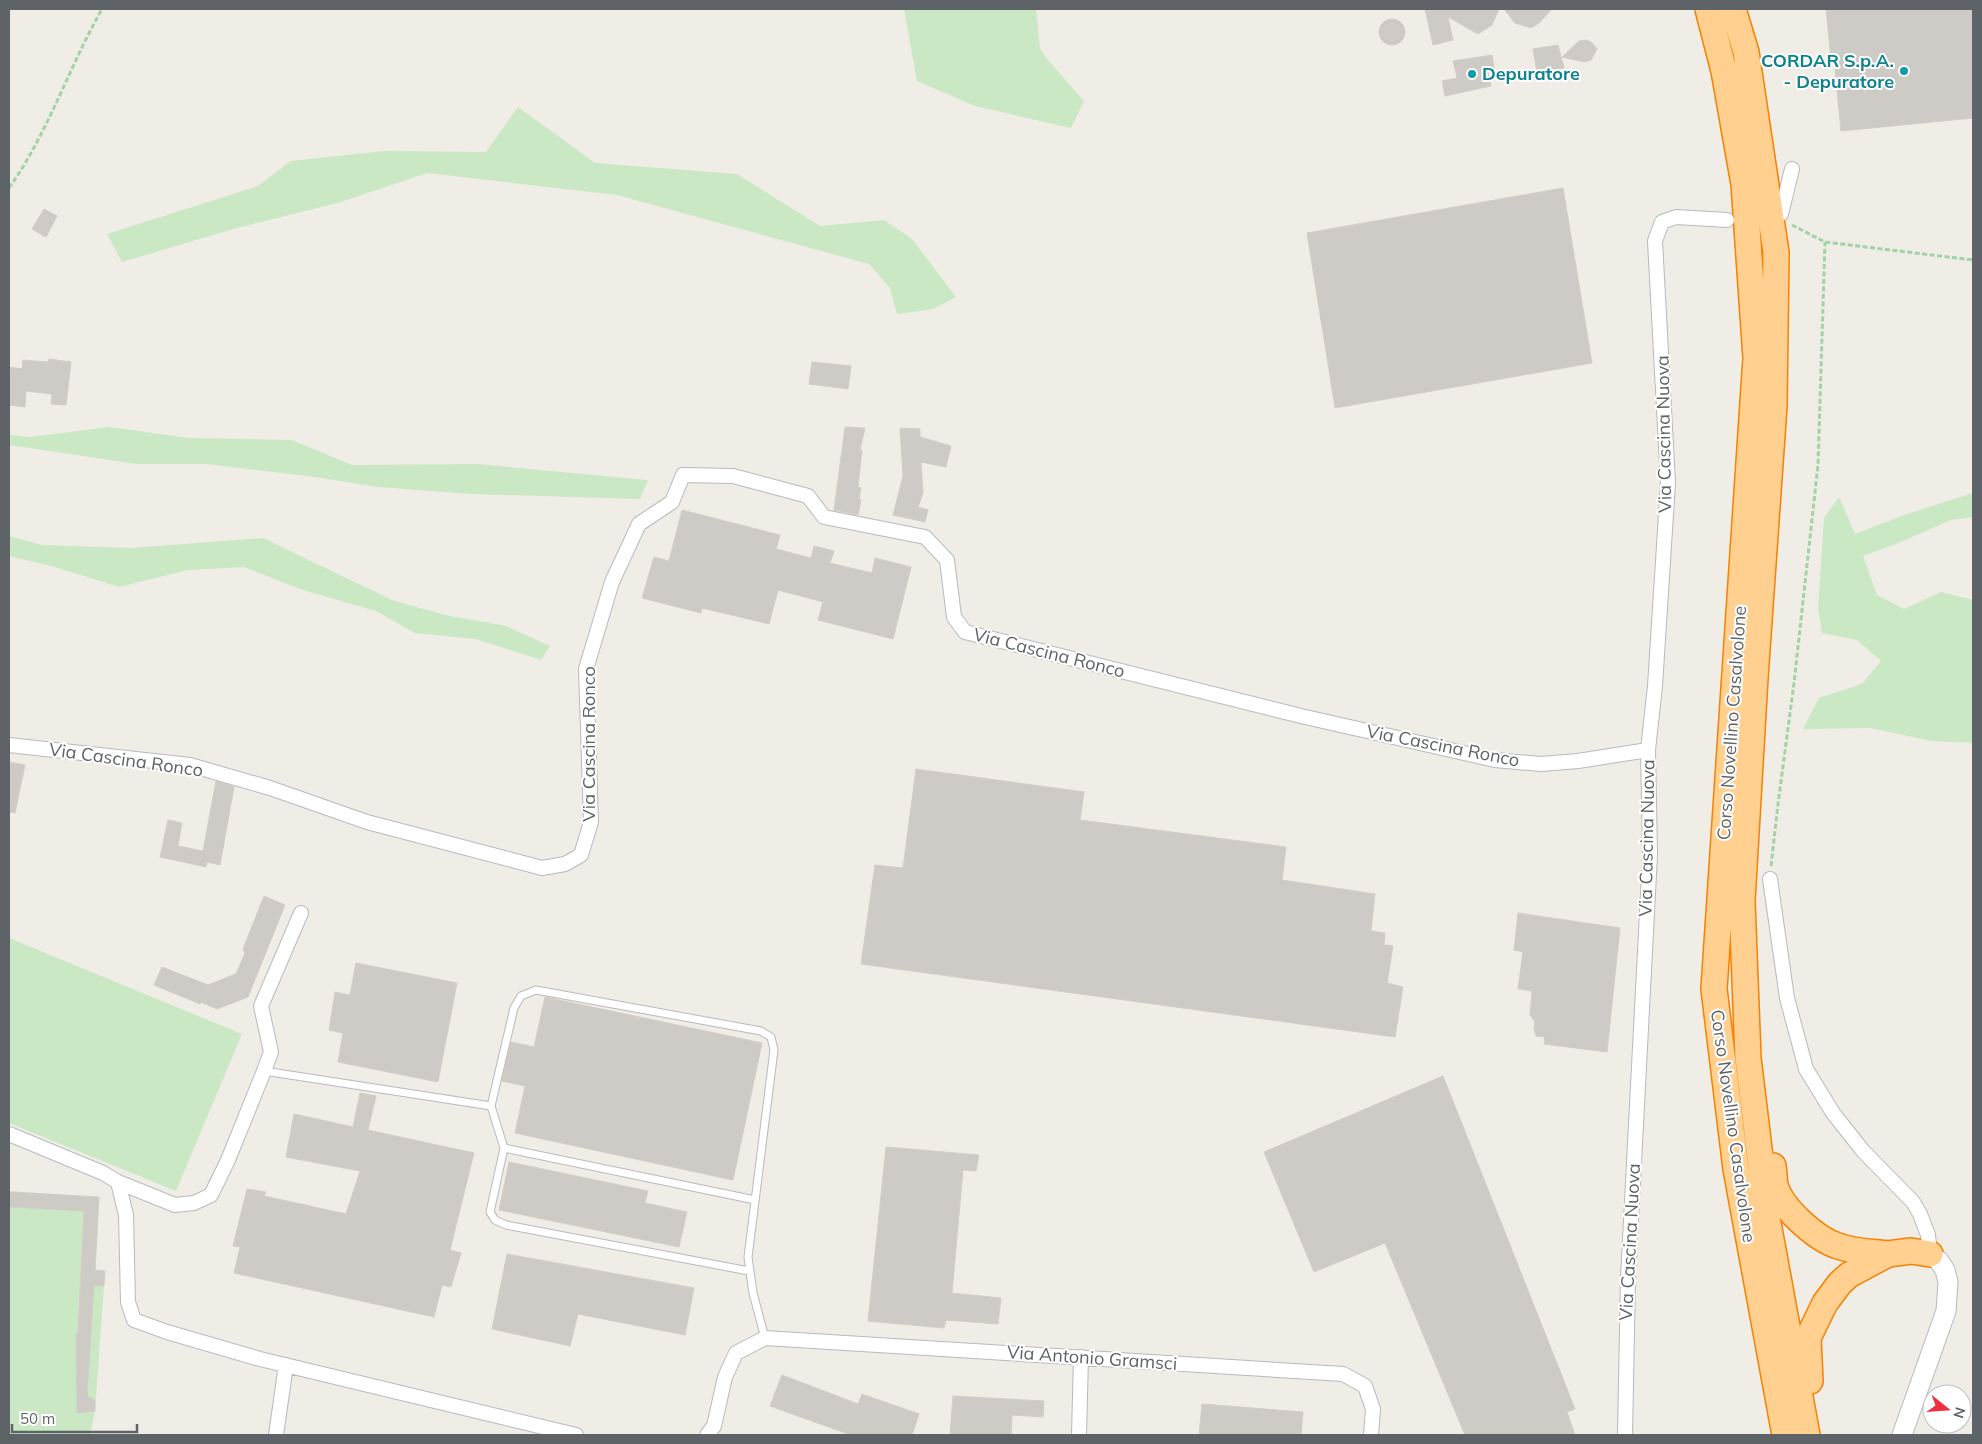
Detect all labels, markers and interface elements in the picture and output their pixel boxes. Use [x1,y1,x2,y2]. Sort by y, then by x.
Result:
place label: CORDAR S.p.A. - Depuratore [1761,49,1894,93]
place label: Depuratore [1482,62,1580,85]
marker: CORDAR S.p.A. - Depuratore [1898,65,1910,77]
marker: Depuratore [1466,68,1478,80]
street label: Via Cascina Nuova [1651,355,1676,513]
street label: Corso Novellino Casalvolone [1712,605,1751,841]
street label: Via Cascina Ronco [971,623,1127,682]
street label: Via Cascina Ronco [577,666,600,822]
street label: Via Cascina Ronco [1365,719,1522,772]
street label: Via Cascina Ronco [48,737,205,782]
street label: Via Cascina Nuova [1634,759,1659,917]
street label: Corso Novellino Casalvolone [1706,1008,1761,1244]
street label: Via Cascina Nuova [1614,1163,1645,1321]
street label: Via Antonio Gramsci [1006,1340,1178,1375]
north arrow [1922,1384,1972,1434]
scale bar [12,1402,138,1434]
text: N [1949,1405,1970,1420]
text: 50 m [20,1409,55,1428]

